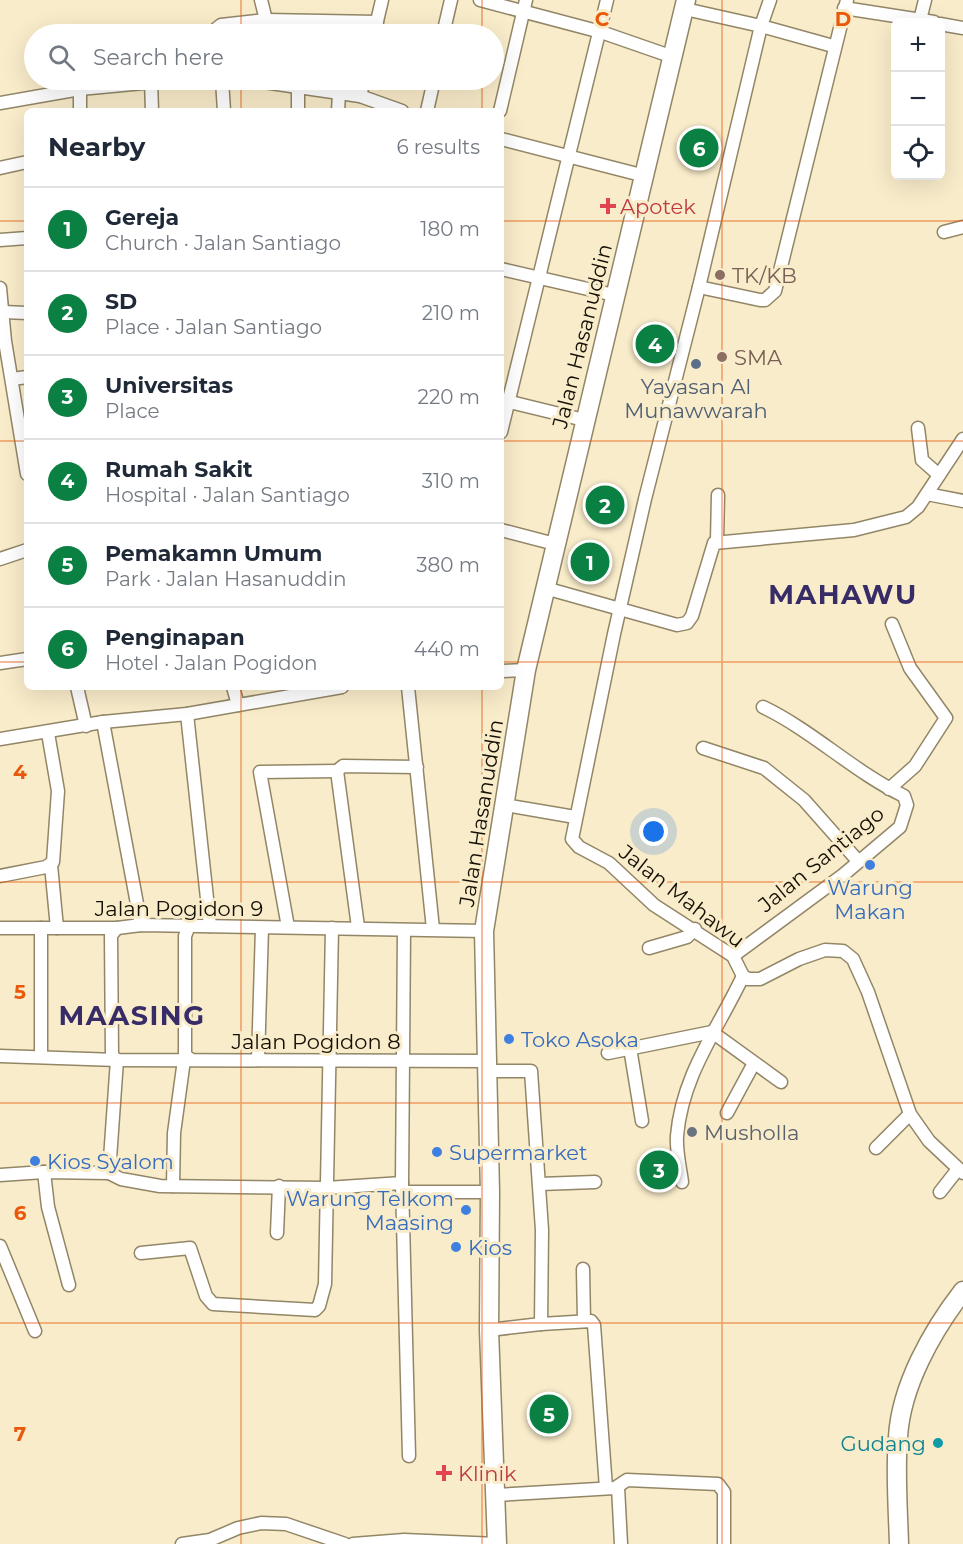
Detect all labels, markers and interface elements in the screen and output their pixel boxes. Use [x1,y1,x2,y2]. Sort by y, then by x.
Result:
text: C [595,7,610,31]
text: D [835,7,851,31]
map controls [891,18,945,180]
button: + [891,18,945,72]
search box [24,24,504,90]
icon: search [45,41,78,74]
text: Search here [93,44,224,71]
button: − [891,72,945,126]
pin: 6 [680,126,718,170]
button: locate [891,126,945,180]
text: Nearby [48,131,145,163]
text: 6 results [396,135,480,159]
place label: Apotek [620,194,696,219]
marker: Apotek [601,199,615,213]
text: Gereja [105,204,179,231]
text: 1 [64,217,71,241]
text: 180 m [420,217,480,241]
text: Church · Jalan Santiago [105,231,341,255]
street label: Jalan Hasanuddin [547,241,617,432]
place label: TK/KB [732,263,797,288]
marker: TK/KB [713,268,727,282]
text: SD [105,288,137,315]
text: 2 [62,301,73,325]
text: 210 m [422,301,480,325]
text: Place · Jalan Santiago [105,315,322,339]
pin: 4 [636,322,674,366]
place label: SMA [734,345,783,370]
marker: SMA [715,350,729,364]
marker: Yayasan Al Munawwarah [689,357,703,371]
text: Universitas [105,372,233,399]
place label: Yayasan Al Munawwarah [624,374,768,423]
text: 3 [62,385,73,409]
text: 220 m [418,385,480,409]
text: Place [105,399,160,423]
text: Rumah Sakit [105,456,253,483]
text: 4 [61,469,74,493]
text: 310 m [422,469,480,493]
pin: 2 [586,482,624,528]
text: Hospital · Jalan Santiago [105,483,350,507]
text: Pemakamn Umum [105,540,322,567]
pin: 1 [570,540,610,584]
text: 5 [62,553,73,577]
text: 380 m [416,553,480,577]
text: Park · Jalan Hasanuddin [105,567,347,591]
district label: MAHAWU [768,578,918,611]
text: Penginapan [105,624,245,651]
text: 6 [61,637,74,661]
text: 440 m [414,637,480,661]
text: Hotel · Jalan Pogidon [105,651,318,675]
street label: Jalan Hasanuddin [454,718,508,909]
text: 4 [13,760,27,784]
street label: Jalan Santiago [752,801,889,918]
your location [639,817,668,846]
street label: Jalan Mahawu [614,839,750,953]
marker: Warung Makan [863,858,877,872]
place label: Warung Makan [827,875,913,924]
street label: Jalan Pogidon 9 [94,896,263,921]
text: 5 [14,980,26,1004]
district label: MAASING [59,999,205,1032]
place label: Toko Asoka [521,1027,639,1052]
street label: Jalan Pogidon 8 [230,1029,401,1054]
marker: Toko Asoka [502,1032,516,1046]
place label: Musholla [704,1120,799,1145]
marker: Musholla [685,1125,699,1139]
place label: Supermarket [449,1140,587,1165]
marker: Supermarket [430,1145,444,1159]
pin: 3 [640,1148,678,1192]
place label: Kios Syalom [47,1149,174,1174]
marker: Kios Syalom [28,1154,42,1168]
place label: Warung Telkom Maasing [286,1186,454,1235]
text: 6 [14,1201,27,1225]
marker: Warung Telkom Maasing [459,1203,473,1217]
place label: Kios [468,1235,512,1260]
marker: Kios [449,1240,463,1254]
pin: 5 [530,1392,568,1436]
text: 7 [14,1422,26,1446]
place label: Gudang [840,1431,926,1456]
marker: Gudang [931,1436,945,1450]
place label: Klinik [458,1461,517,1486]
marker: Klinik [435,1464,453,1482]

